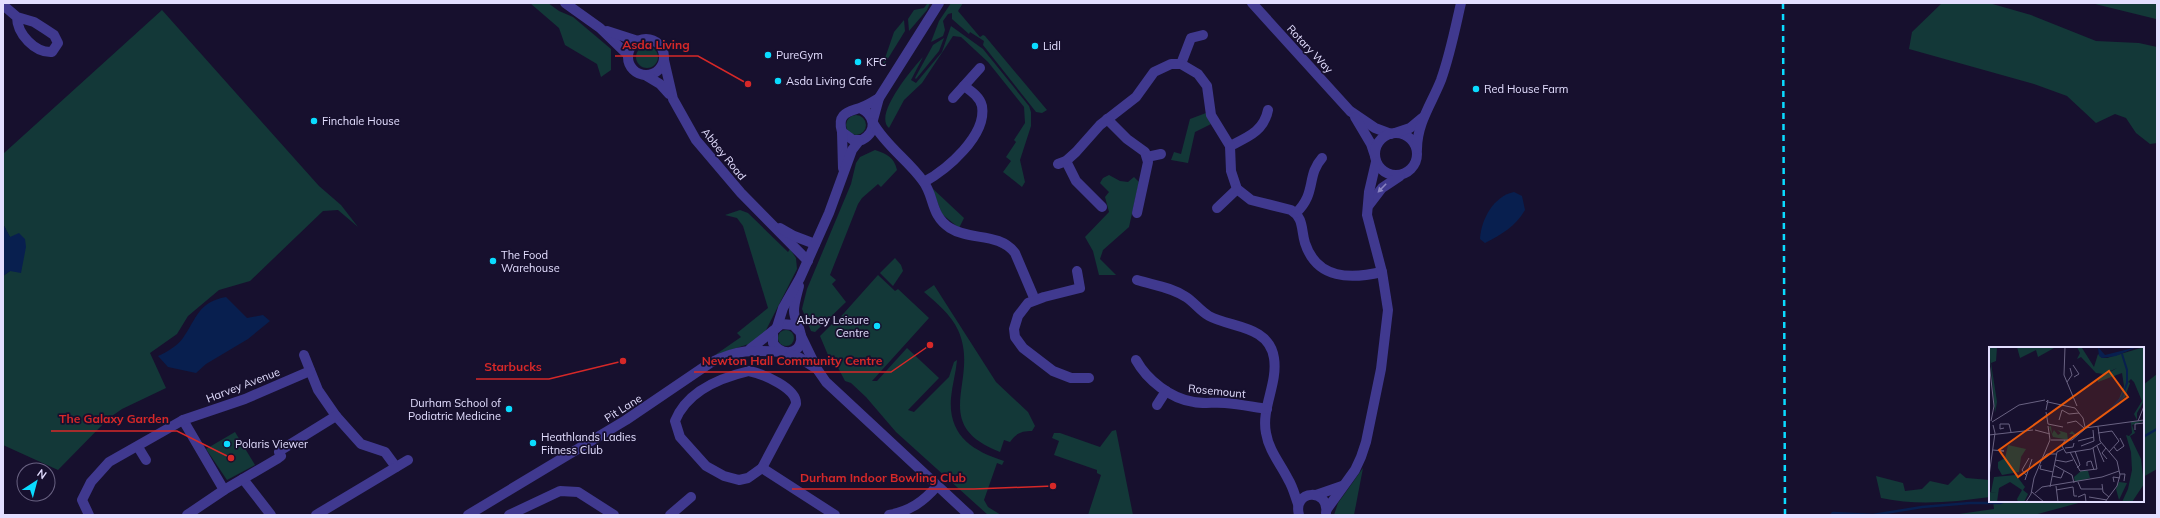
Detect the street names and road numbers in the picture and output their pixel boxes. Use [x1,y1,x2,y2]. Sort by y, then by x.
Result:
street label: Rotary Way [1284,22,1336,76]
street label: Abbey Road [699,125,749,183]
street label: Harvey Avenue [204,364,282,406]
street label: Rosemount [1188,381,1247,401]
street label: Pit Lane [602,391,644,425]

